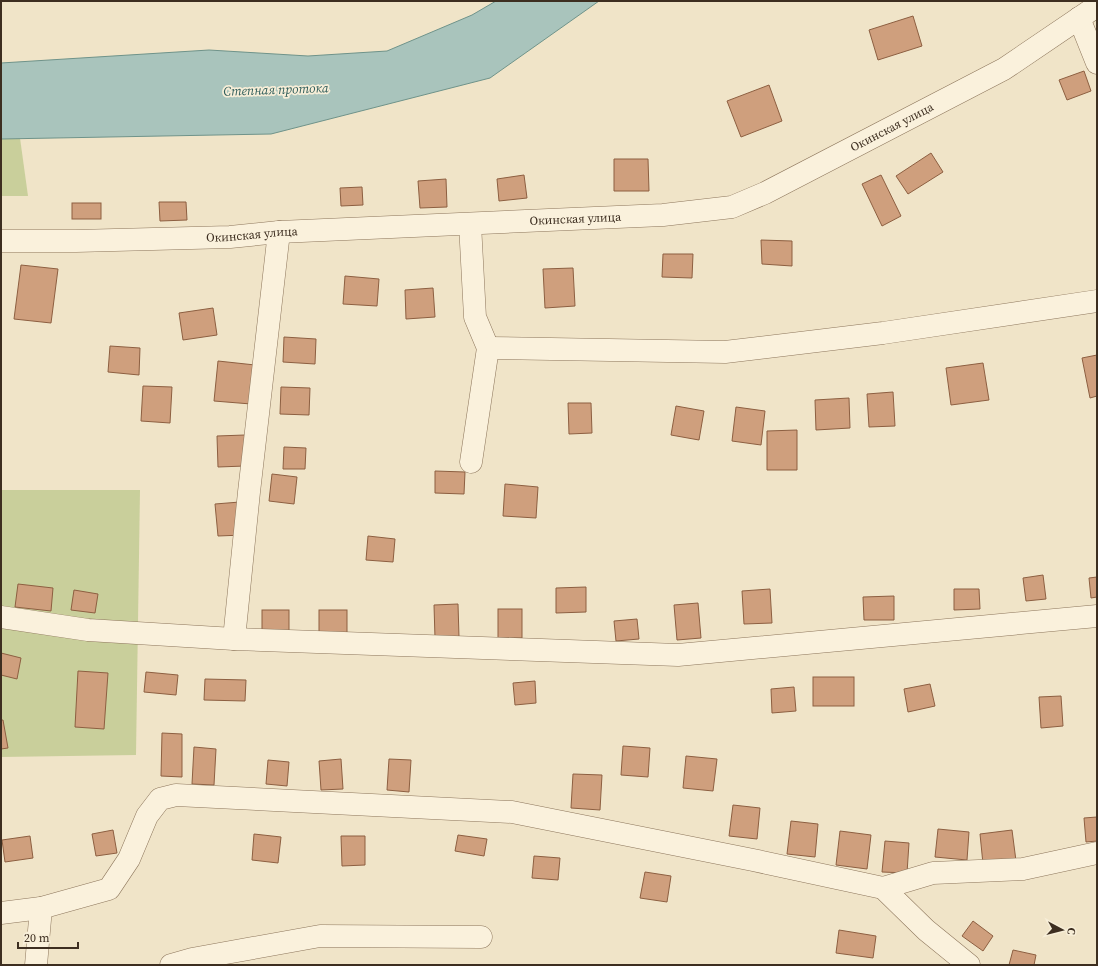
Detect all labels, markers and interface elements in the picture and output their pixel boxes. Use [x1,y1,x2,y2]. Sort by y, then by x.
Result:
water label: Степная протока [223,79,329,100]
street label: Окинская улица [848,98,937,155]
street label: Окинская улица [529,209,623,229]
street label: Окинская улица [206,223,299,246]
north arrow [1042,910,1082,950]
scale bar [18,924,78,950]
text: С [1064,927,1079,936]
text: 20 m [24,930,50,946]

